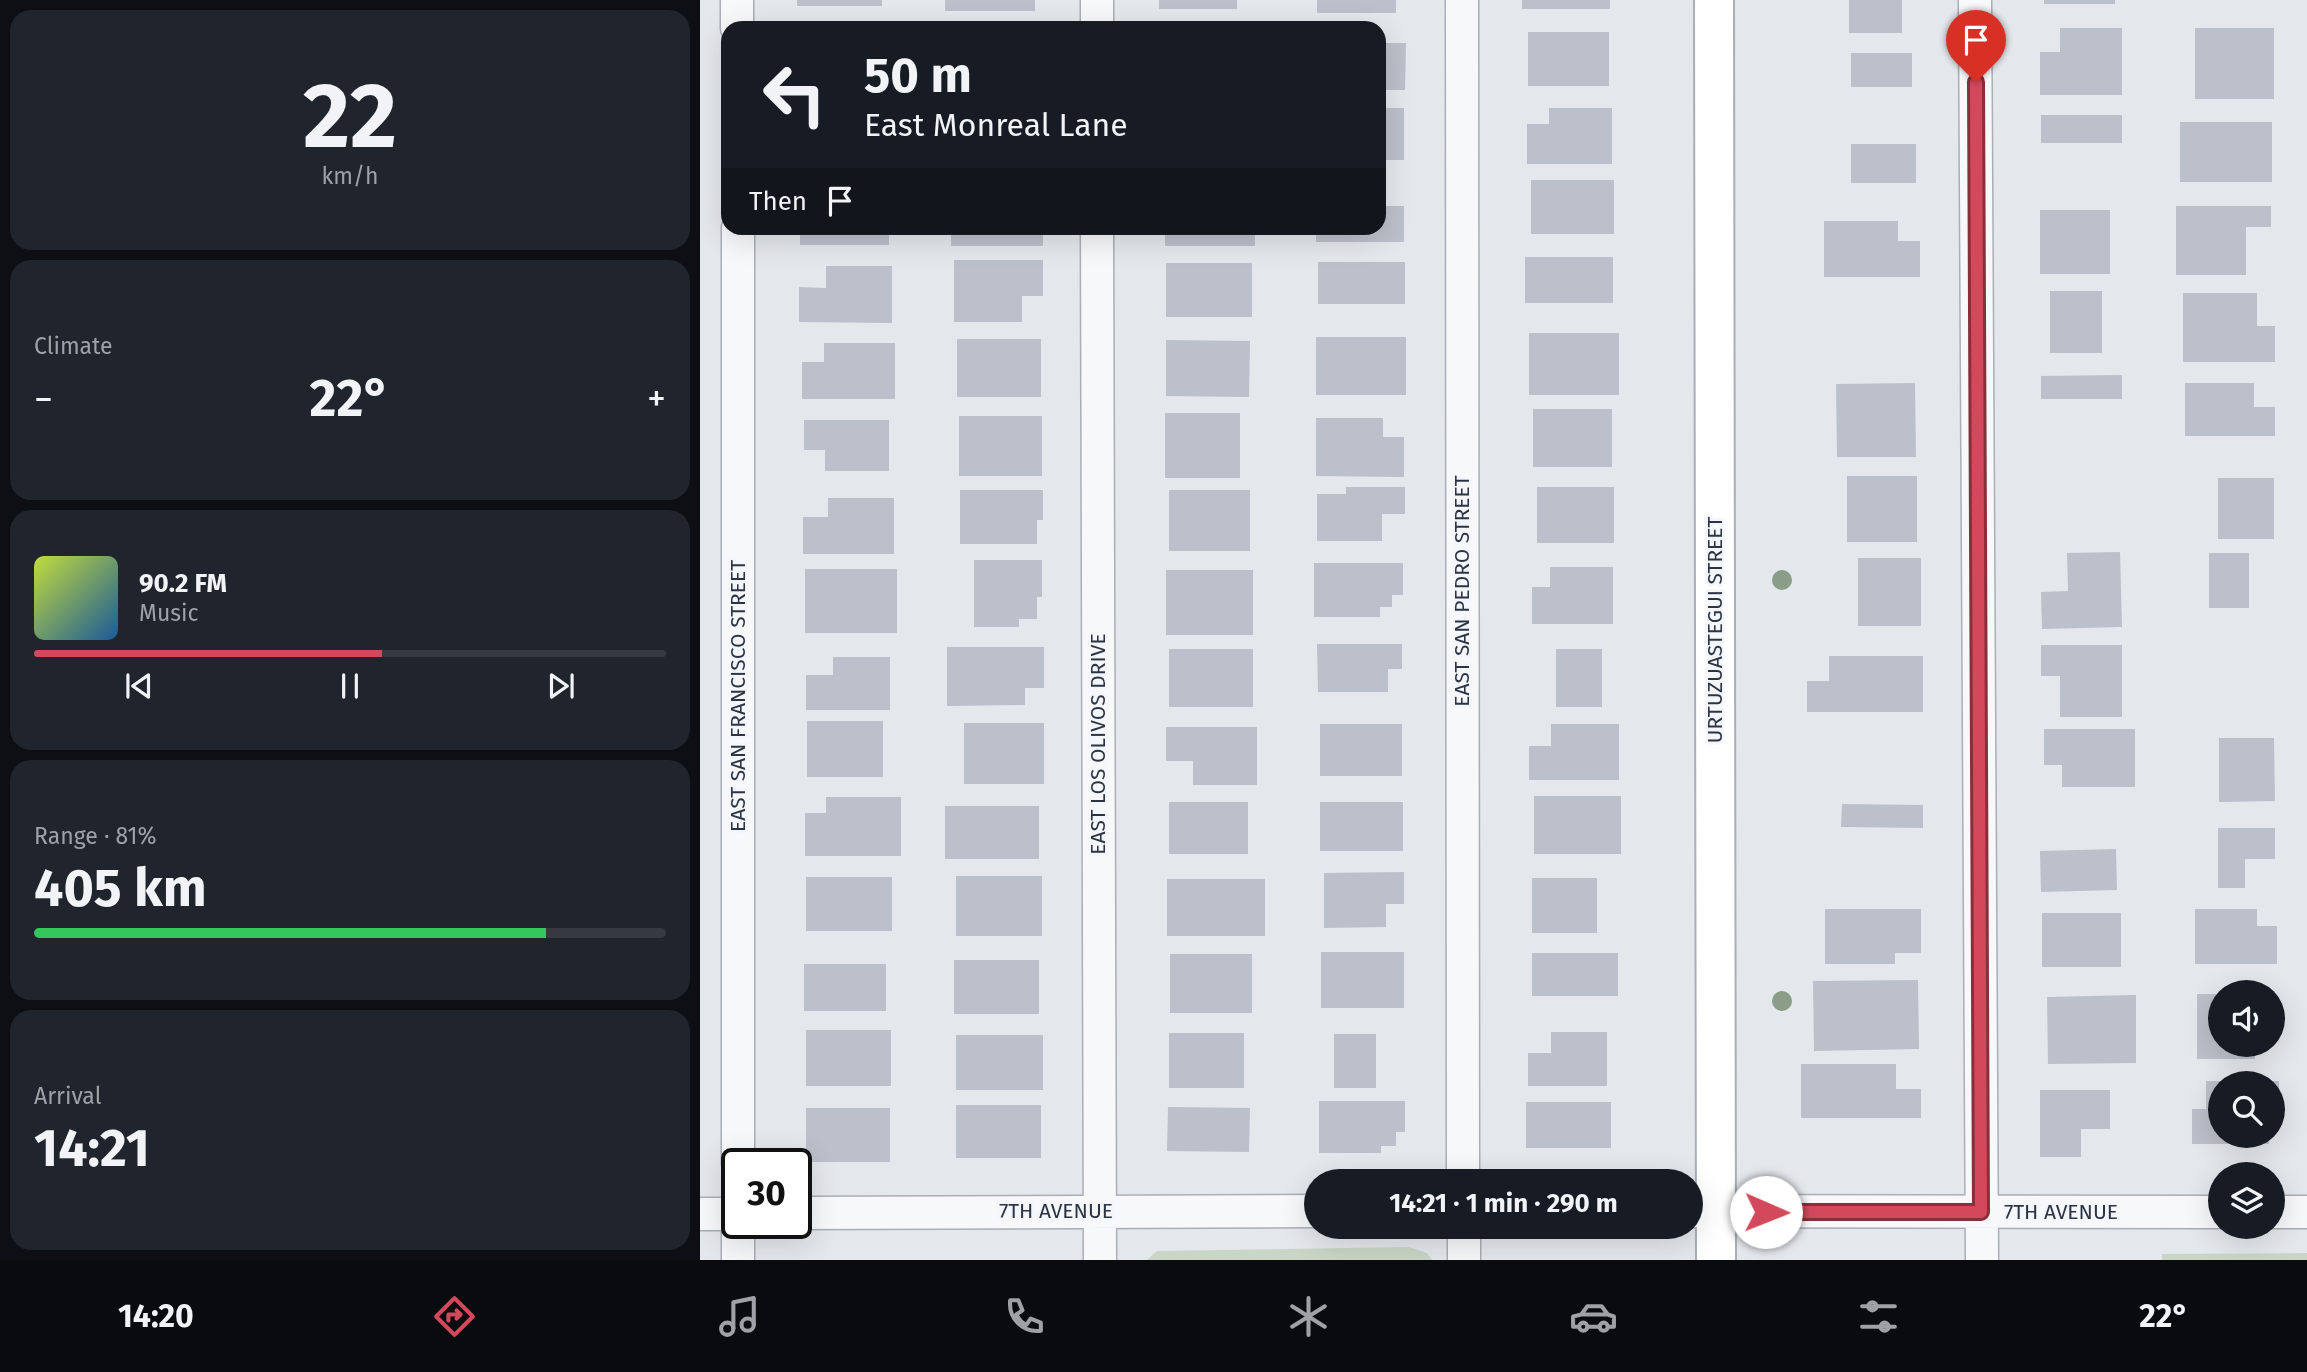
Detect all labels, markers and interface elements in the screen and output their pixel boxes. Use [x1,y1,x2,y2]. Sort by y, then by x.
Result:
pin [1946,10,2006,82]
icon: arrive [1957,21,1995,59]
text: 50 m [864,46,972,105]
icon: left [749,49,840,140]
text: 22 [303,62,397,171]
text: East Monreal Lane [864,106,1128,144]
text: km/h [322,162,378,190]
icon: arrive [821,182,859,220]
text: Then [749,186,807,217]
text: Climate [34,332,113,360]
text: 22° [310,367,390,430]
text: − [34,376,53,422]
text: + [647,376,666,422]
street label: EAST SAN PEDRO STREET [1449,475,1475,707]
street label: URTUZUASTEGUI STREET [1702,516,1728,743]
street label: EAST SAN FRANCISCO STREET [725,560,751,832]
text: 90.2 FM [139,568,227,599]
text: Music [139,599,199,627]
street label: EAST LOS OLIVOS DRIVE [1085,633,1111,855]
icon: previous [120,667,158,705]
icon: pause [331,667,369,705]
icon: next [542,667,580,705]
text: Range · 81% [34,822,156,850]
text: 405 km [34,857,207,920]
map controls [2208,980,2285,1239]
button: sound [2208,980,2285,1057]
button: search [2208,1071,2285,1148]
text: Arrival [34,1082,101,1110]
text: 14:21 [34,1117,150,1180]
speed limit sign: 30 [721,1148,812,1239]
button: layers [2208,1162,2285,1239]
position arrow [1729,1175,1803,1249]
text: 14:21 · 1 min · 290 m [1389,1188,1618,1219]
street label: 7TH AVENUE [999,1198,1113,1224]
street label: 7TH AVENUE [2004,1199,2118,1225]
icon: directions [430,1292,479,1341]
icon: music [715,1292,764,1341]
icon: phone [1000,1292,1049,1341]
icon: climate [1284,1292,1333,1341]
icon: car [1569,1292,1618,1341]
icon: filters [1854,1292,1903,1341]
text: 14:20 [118,1297,194,1335]
text: 22° [2139,1297,2189,1335]

